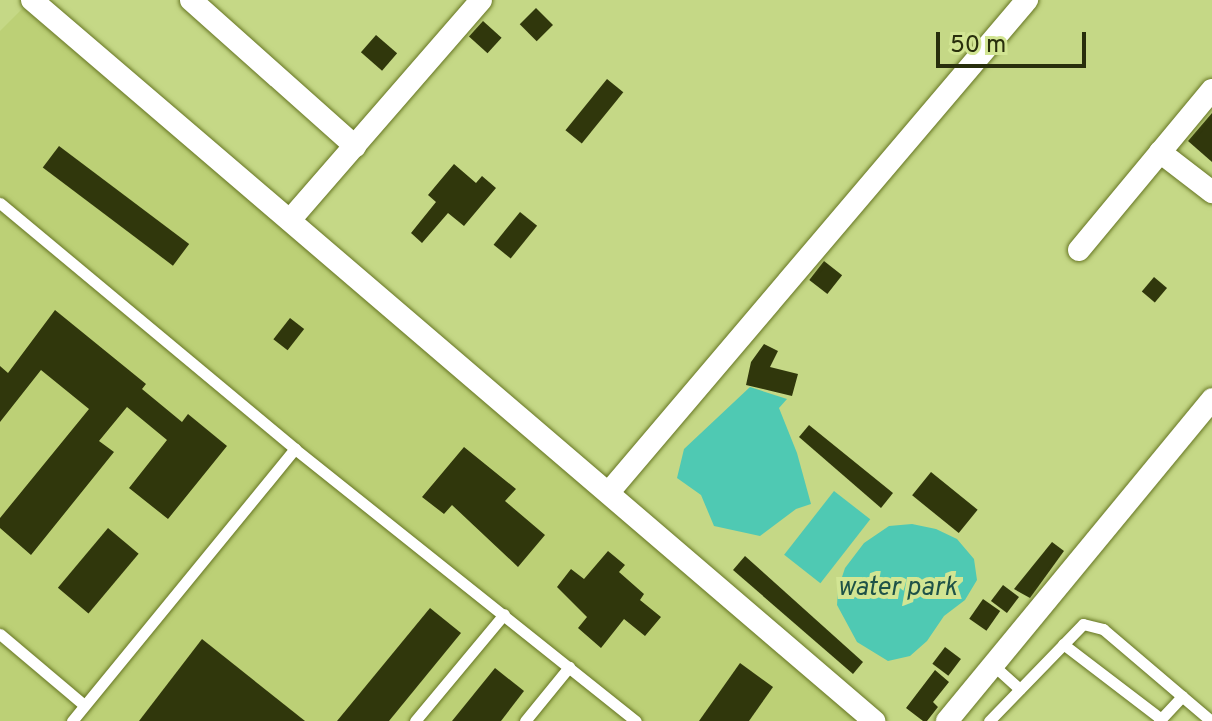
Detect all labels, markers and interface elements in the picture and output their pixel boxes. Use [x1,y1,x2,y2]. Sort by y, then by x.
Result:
scale bar [940,16,1090,66]
text: 50 m [950,31,1006,61]
water label: water park [837,573,957,605]

